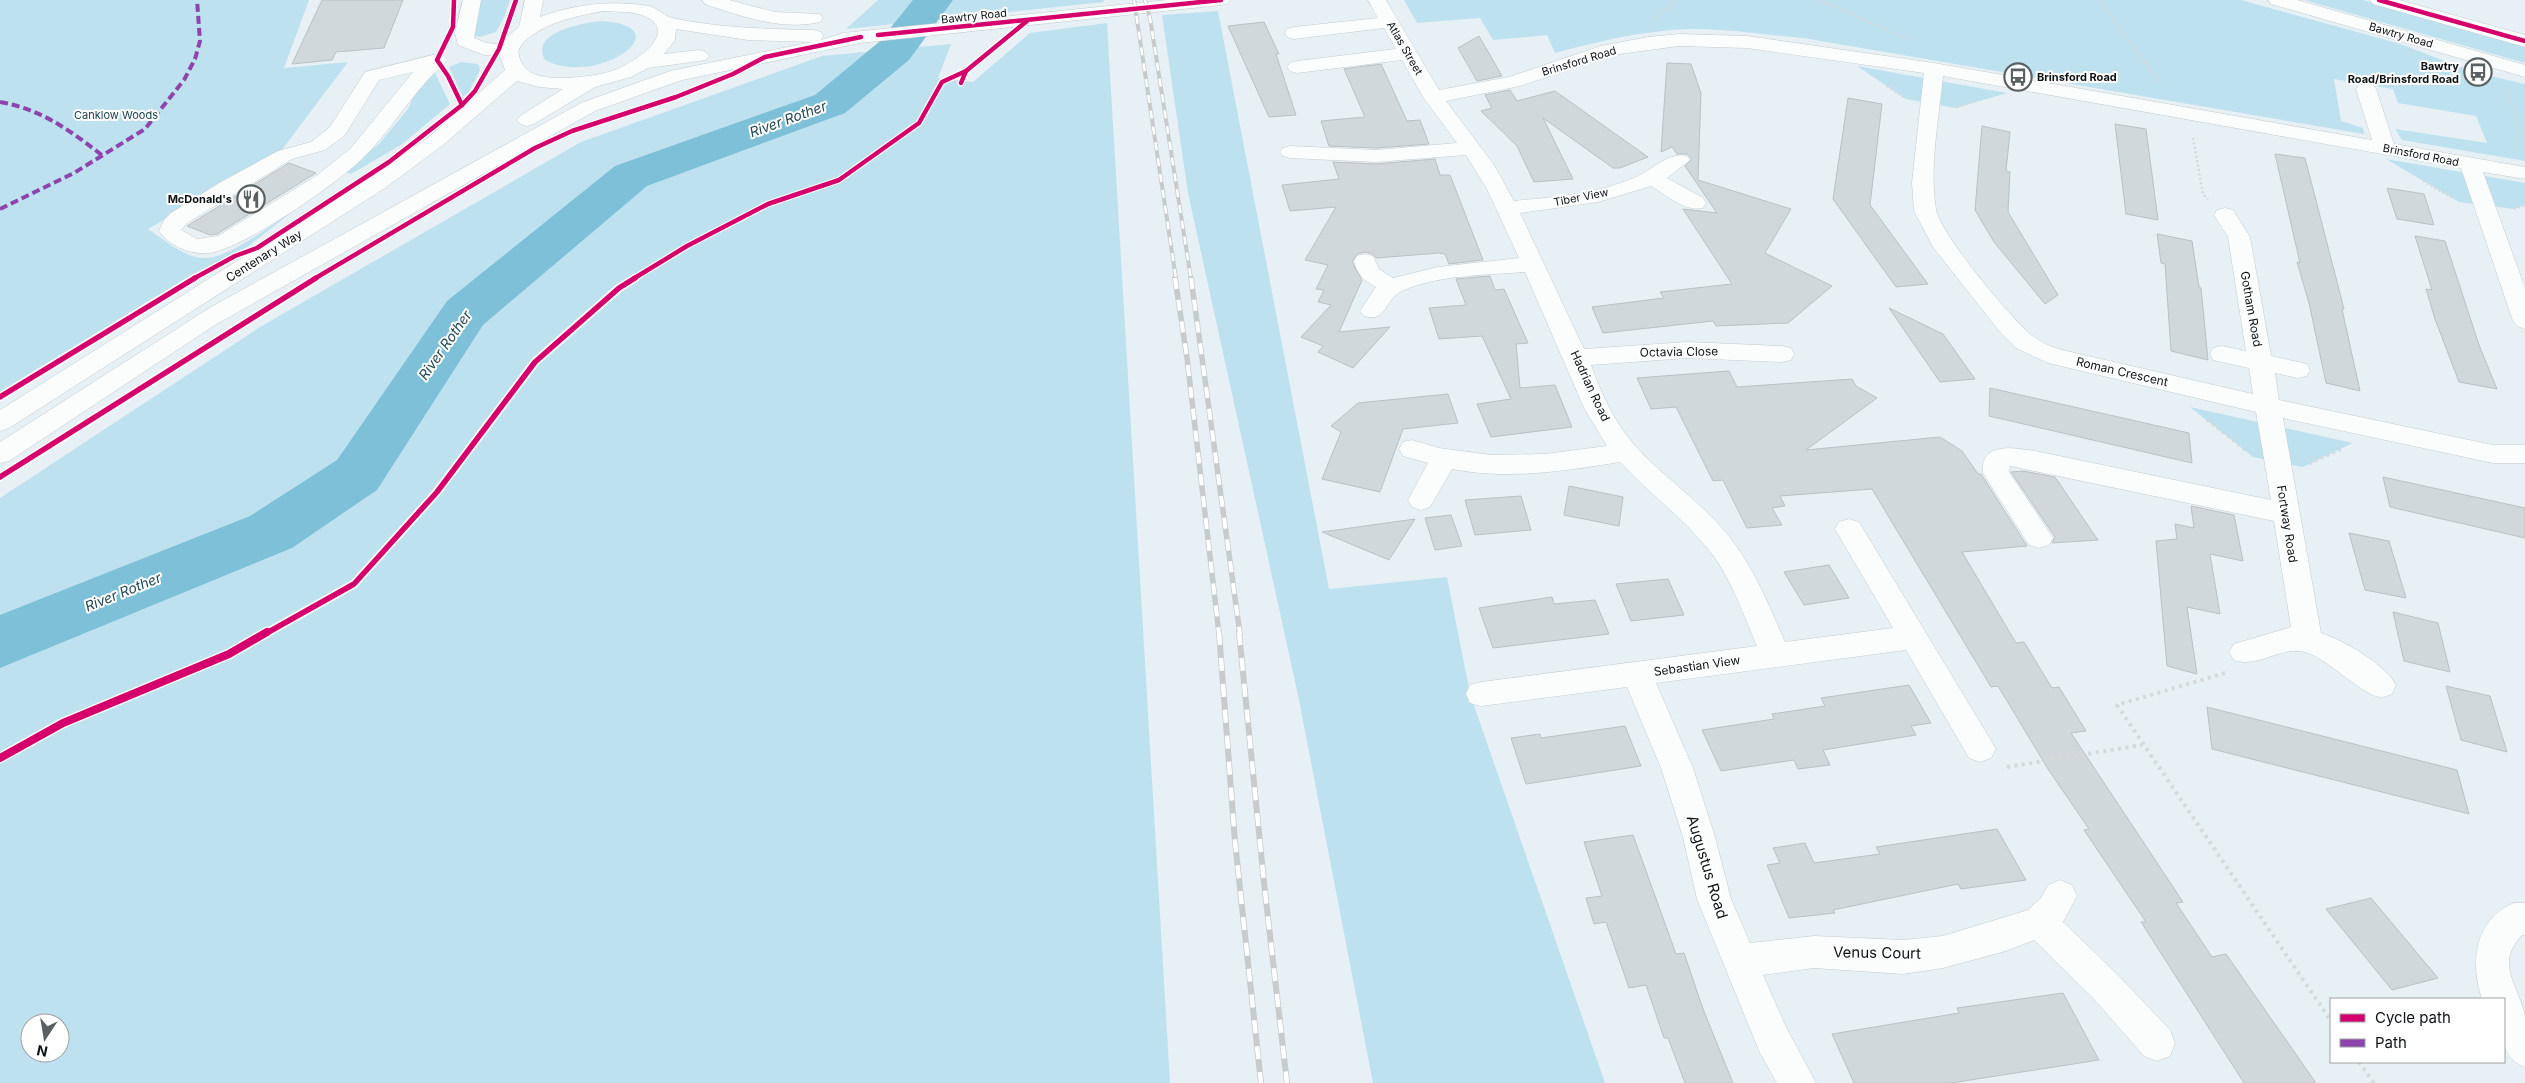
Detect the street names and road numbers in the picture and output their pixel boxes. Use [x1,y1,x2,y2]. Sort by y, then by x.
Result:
street label: Bawtry Road [940,6,1008,26]
street label: Atlas Street [1384,19,1426,78]
street label: Bawtry Road [2367,19,2435,51]
street label: Brinsford Road [1540,43,1618,79]
street label: Brinsford Road [2382,141,2460,169]
street label: Tiber View [1552,185,1610,209]
street label: Centenary Way [223,226,305,285]
street label: Gotham Road [2237,270,2266,348]
street label: Octavia Close [1640,343,1718,360]
street label: Hadrian Road [1567,348,1613,424]
street label: Roman Crescent [2075,354,2170,389]
street label: Fortway Road [2274,484,2301,564]
street label: Sebastian View [1653,652,1741,679]
street label: Augustus Road [1683,813,1732,921]
street label: Venus Court [1833,942,1921,963]

